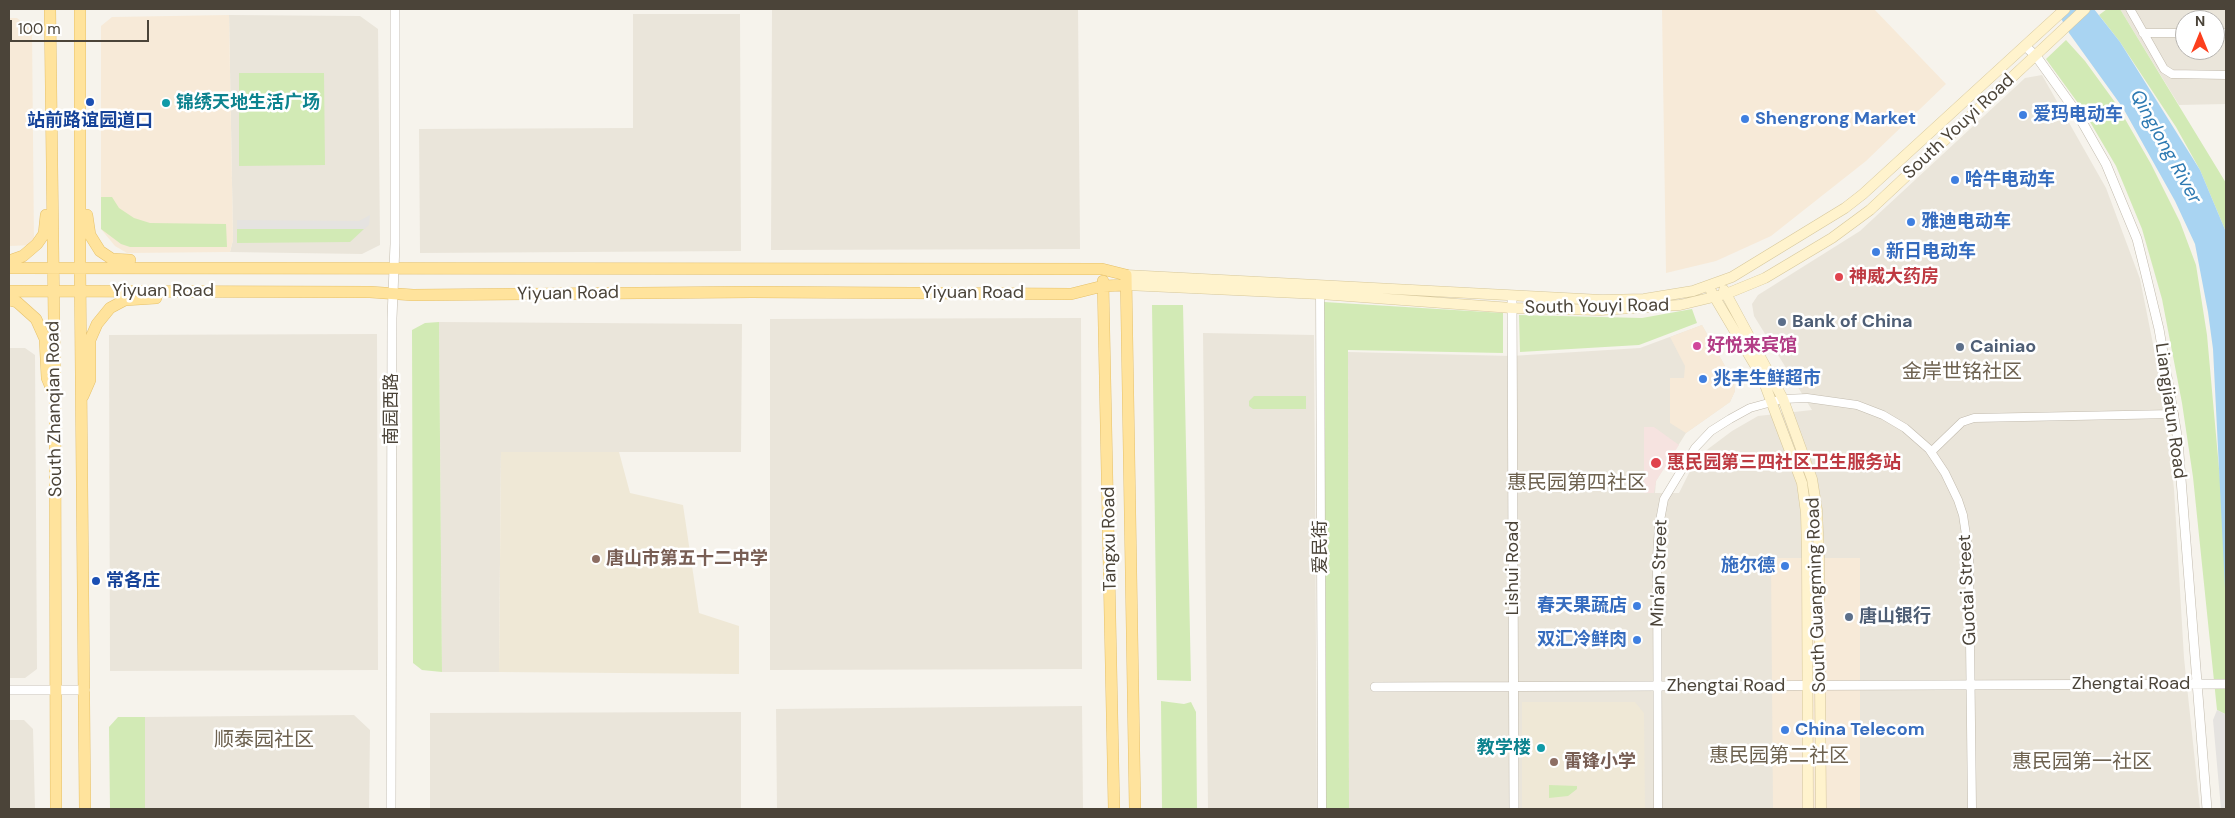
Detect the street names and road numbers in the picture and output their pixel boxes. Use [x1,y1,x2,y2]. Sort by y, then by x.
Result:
street label: South Youyi Road [1899,70,2019,184]
street label: Yiyuan Road [112,280,214,302]
street label: Yiyuan Road [517,282,619,306]
street label: Yiyuan Road [922,282,1024,304]
street label: South Youyi Road [1525,295,1669,319]
street label: South Zhanqian Road [43,321,67,497]
street label: Liangjiatun Road [2150,342,2190,480]
street label: 南园西路 [381,373,403,445]
street label: Tangxu Road [1098,486,1122,592]
street label: South Guangming Road [1803,497,1831,693]
street label: Min'an Street [1647,519,1673,627]
street label: 爱民街 [1310,520,1332,574]
street label: Lishui Road [1502,521,1524,615]
street label: Guotai Street [1954,534,1982,646]
street label: Zhengtai Road [2072,673,2190,695]
street label: Zhengtai Road [1667,675,1785,697]

